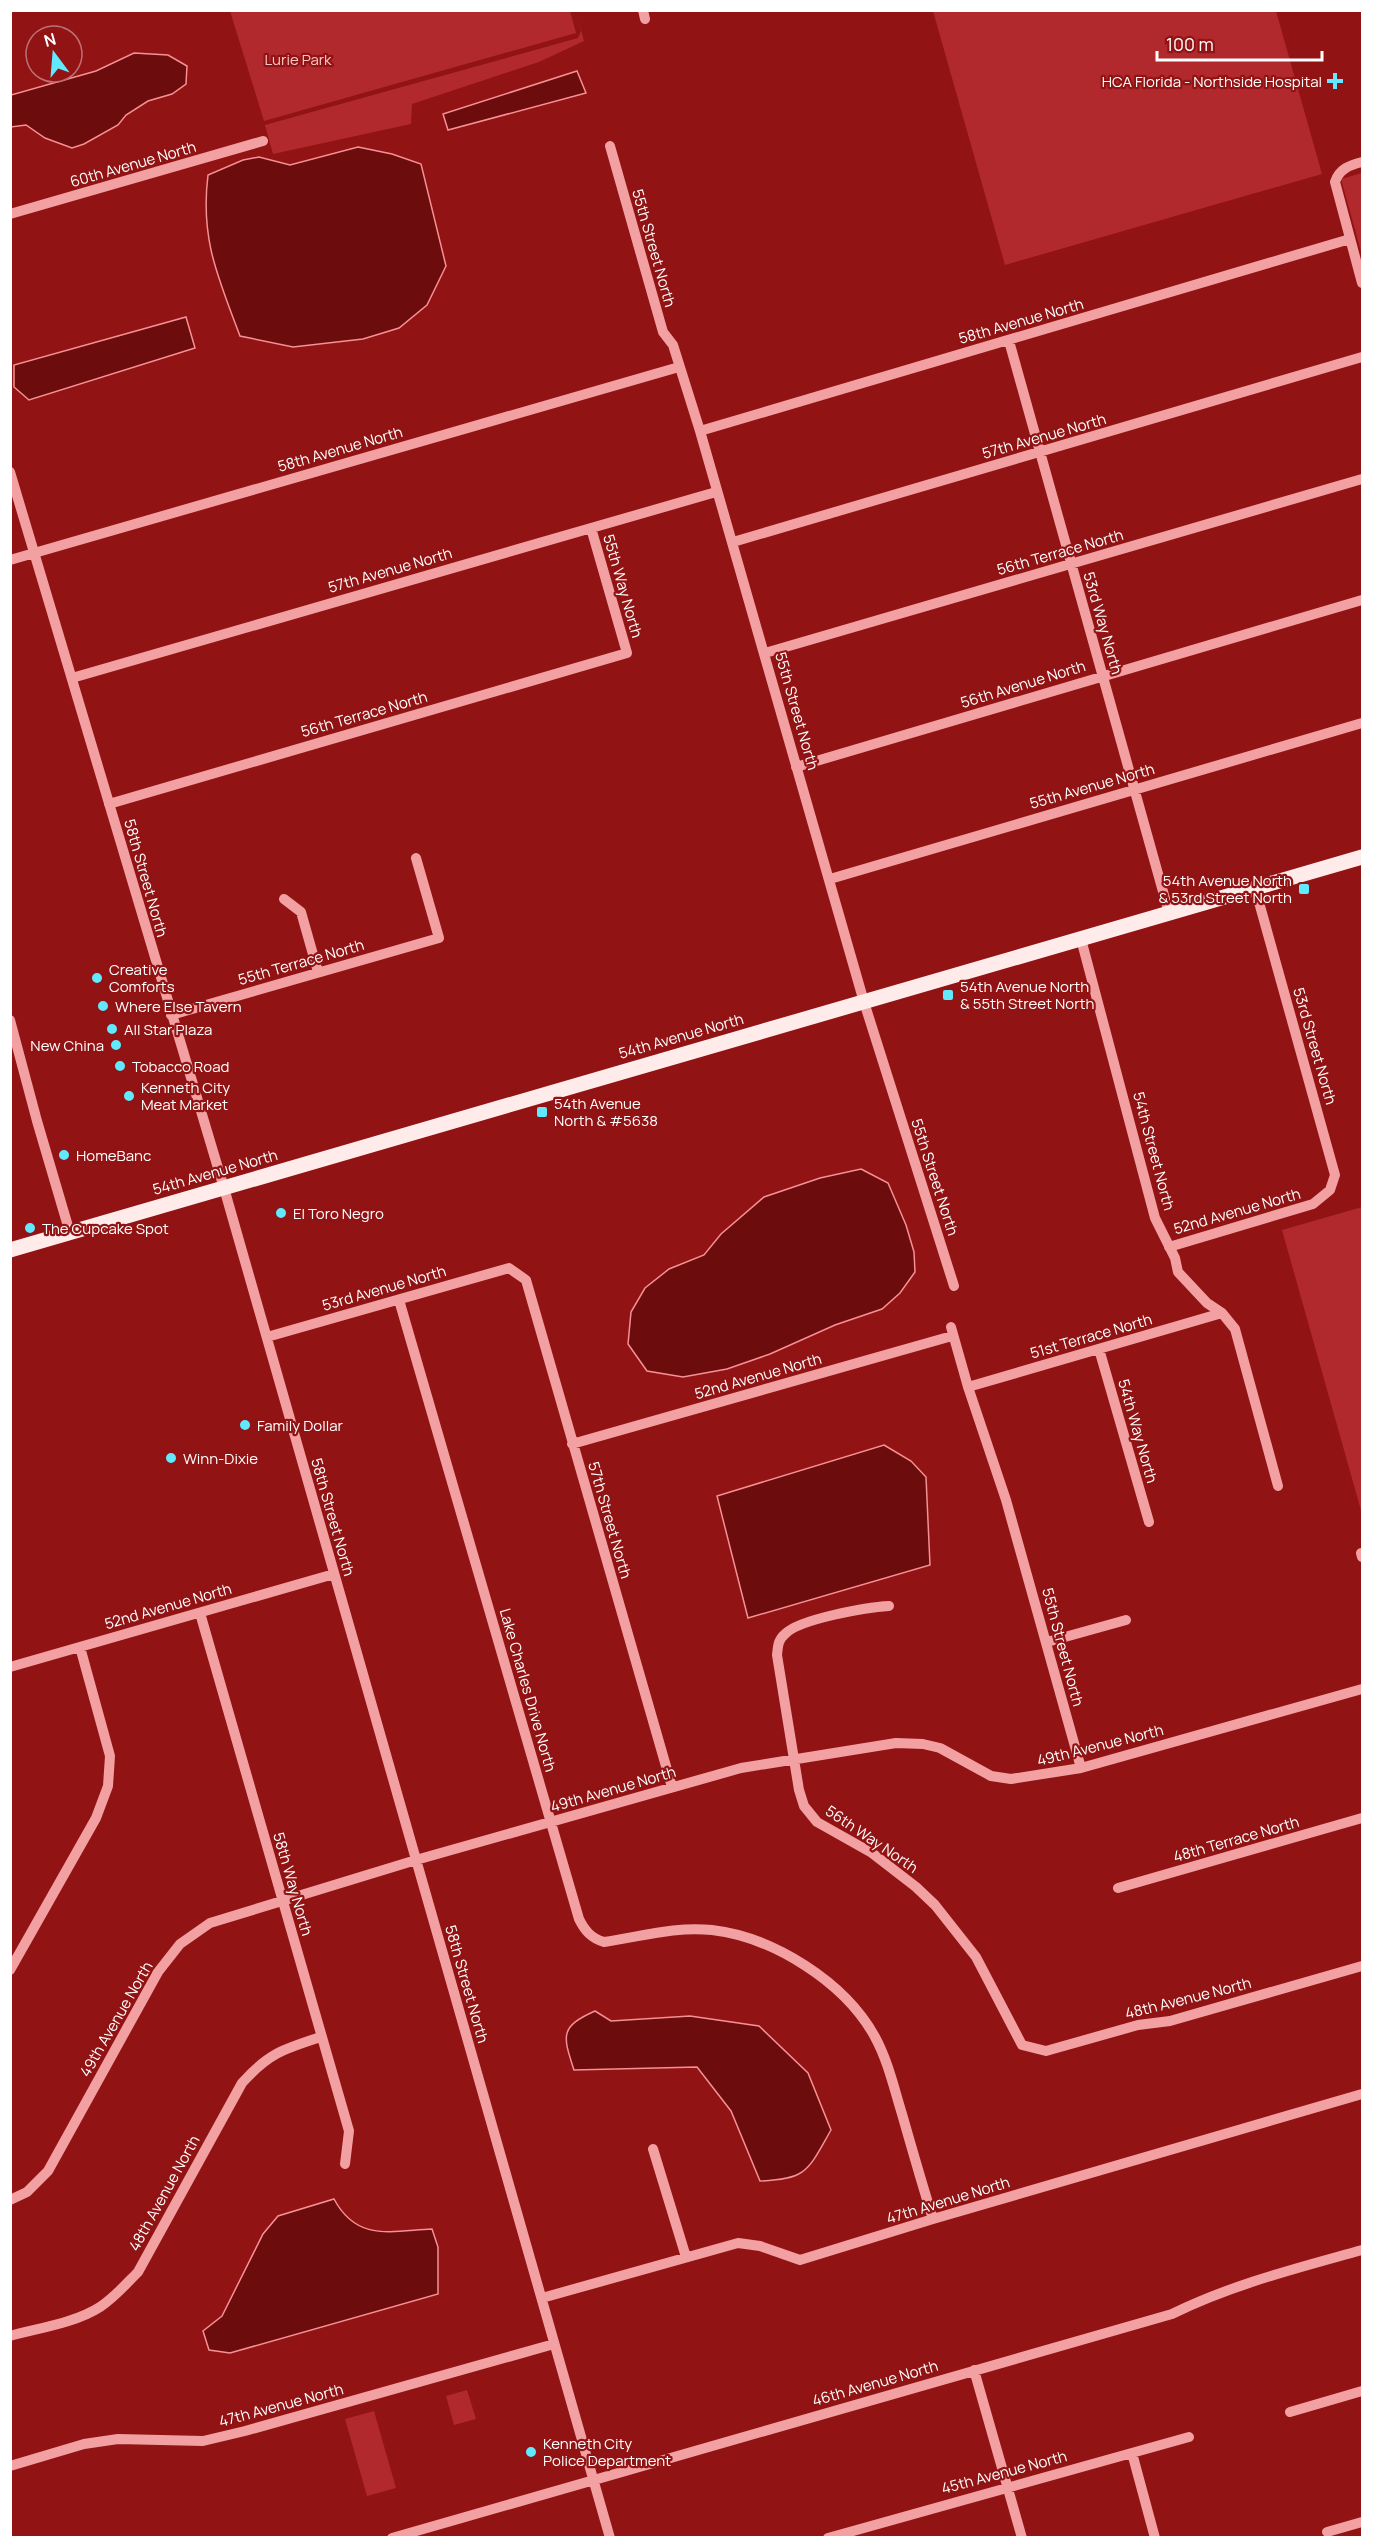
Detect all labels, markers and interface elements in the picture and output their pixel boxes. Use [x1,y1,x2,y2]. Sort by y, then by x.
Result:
north arrow [24,24,84,84]
scale bar [1157,24,1322,62]
text: N [41,27,58,52]
text: 100 m [1166,32,1214,56]
park label: Lurie Park [264,49,332,70]
place label: HCA Florida - Northside Hospital [1102,71,1322,92]
marker: HCA Florida - Northside Hospital [1326,72,1344,90]
street label: 60th Avenue North [68,136,199,192]
street label: 55th Street North [627,187,681,310]
street label: 58th Avenue North [956,293,1086,349]
street label: 57th Avenue North [980,408,1108,464]
street label: 58th Avenue North [275,421,405,477]
street label: 56th Terrace North [994,524,1126,580]
street label: 55th Way North [598,532,648,640]
street label: 57th Avenue North [326,542,454,598]
street label: 53rd Way North [1078,569,1128,677]
street label: 55th Street North [770,650,824,773]
street label: 56th Avenue North [958,655,1088,713]
street label: 56th Terrace North [298,686,430,742]
street label: 55th Avenue North [1027,758,1157,814]
street label: 58th Street North [119,817,173,940]
place label: 54th Avenue North & 53rd Street North [1159,870,1292,908]
marker: 54th Avenue North & 53rd Street North [1297,882,1311,896]
street label: 55th Terrace North [236,934,366,990]
place label: Creative Comforts [109,959,175,997]
marker: Creative Comforts [90,971,104,985]
place label: 54th Avenue North & 55th Street North [960,976,1095,1014]
street label: 53rd Street North [1288,985,1342,1107]
marker: 54th Avenue North & 55th Street North [941,988,955,1002]
place label: Where Else Tavern [115,996,242,1017]
marker: Where Else Tavern [96,999,110,1013]
street label: 54th Avenue North [616,1008,746,1064]
place label: All Star Plaza [124,1019,212,1040]
marker: All Star Plaza [105,1022,119,1036]
place label: New China [30,1035,104,1056]
marker: New China [109,1038,123,1052]
place label: Tobacco Road [132,1056,229,1077]
marker: Tobacco Road [113,1059,127,1073]
place label: Kenneth City Meat Market [141,1077,230,1115]
marker: Kenneth City Meat Market [122,1089,136,1103]
street label: 54th Street North [1128,1089,1180,1213]
place label: 54th Avenue North & #5638 [554,1093,658,1131]
marker: 54th Avenue North & #5638 [535,1105,549,1119]
street label: 55th Street North [906,1116,964,1238]
street label: 54th Avenue North [150,1144,280,1200]
place label: HomeBanc [76,1145,151,1166]
marker: HomeBanc [57,1148,71,1162]
street label: 52nd Avenue North [1171,1183,1303,1239]
place label: El Toro Negro [293,1203,384,1224]
marker: El Toro Negro [274,1206,288,1220]
place label: The Cupcake Spot [42,1218,169,1239]
marker: The Cupcake Spot [23,1221,37,1235]
street label: 53rd Avenue North [320,1260,448,1316]
street label: 51st Terrace North [1028,1309,1155,1363]
street label: 52nd Avenue North [692,1348,824,1404]
street label: 54th Way North [1113,1377,1163,1485]
place label: Family Dollar [257,1415,344,1436]
marker: Family Dollar [238,1418,252,1432]
place label: Winn-Dixie [183,1448,258,1469]
marker: Winn-Dixie [164,1451,178,1465]
street label: 58th Street North [306,1456,360,1579]
street label: 57th Street North [583,1459,637,1581]
street label: 52nd Avenue North [102,1578,234,1634]
street label: 55th Street North [1037,1585,1089,1709]
street label: Lake Charles Drive North [495,1606,561,1774]
street label: 49th Avenue North [1035,1719,1166,1771]
street label: 49th Avenue North [548,1761,678,1817]
street label: 56th Way North [822,1800,923,1878]
street label: 48th Terrace North [1171,1811,1302,1867]
street label: 58th Way North [268,1830,318,1938]
street label: 58th Street North [440,1923,494,2046]
street label: 49th Avenue North [74,1957,158,2080]
street label: 48th Avenue North [1123,1972,1253,2024]
street label: 48th Avenue North [123,2131,205,2255]
street label: 47th Avenue North [884,2171,1012,2229]
street label: 46th Avenue North [810,2355,940,2411]
street label: 47th Avenue North [216,2378,346,2432]
place label: Kenneth City Police Department [543,2433,671,2471]
marker: Kenneth City Police Department [524,2445,538,2459]
street label: 45th Avenue North [939,2445,1069,2499]

